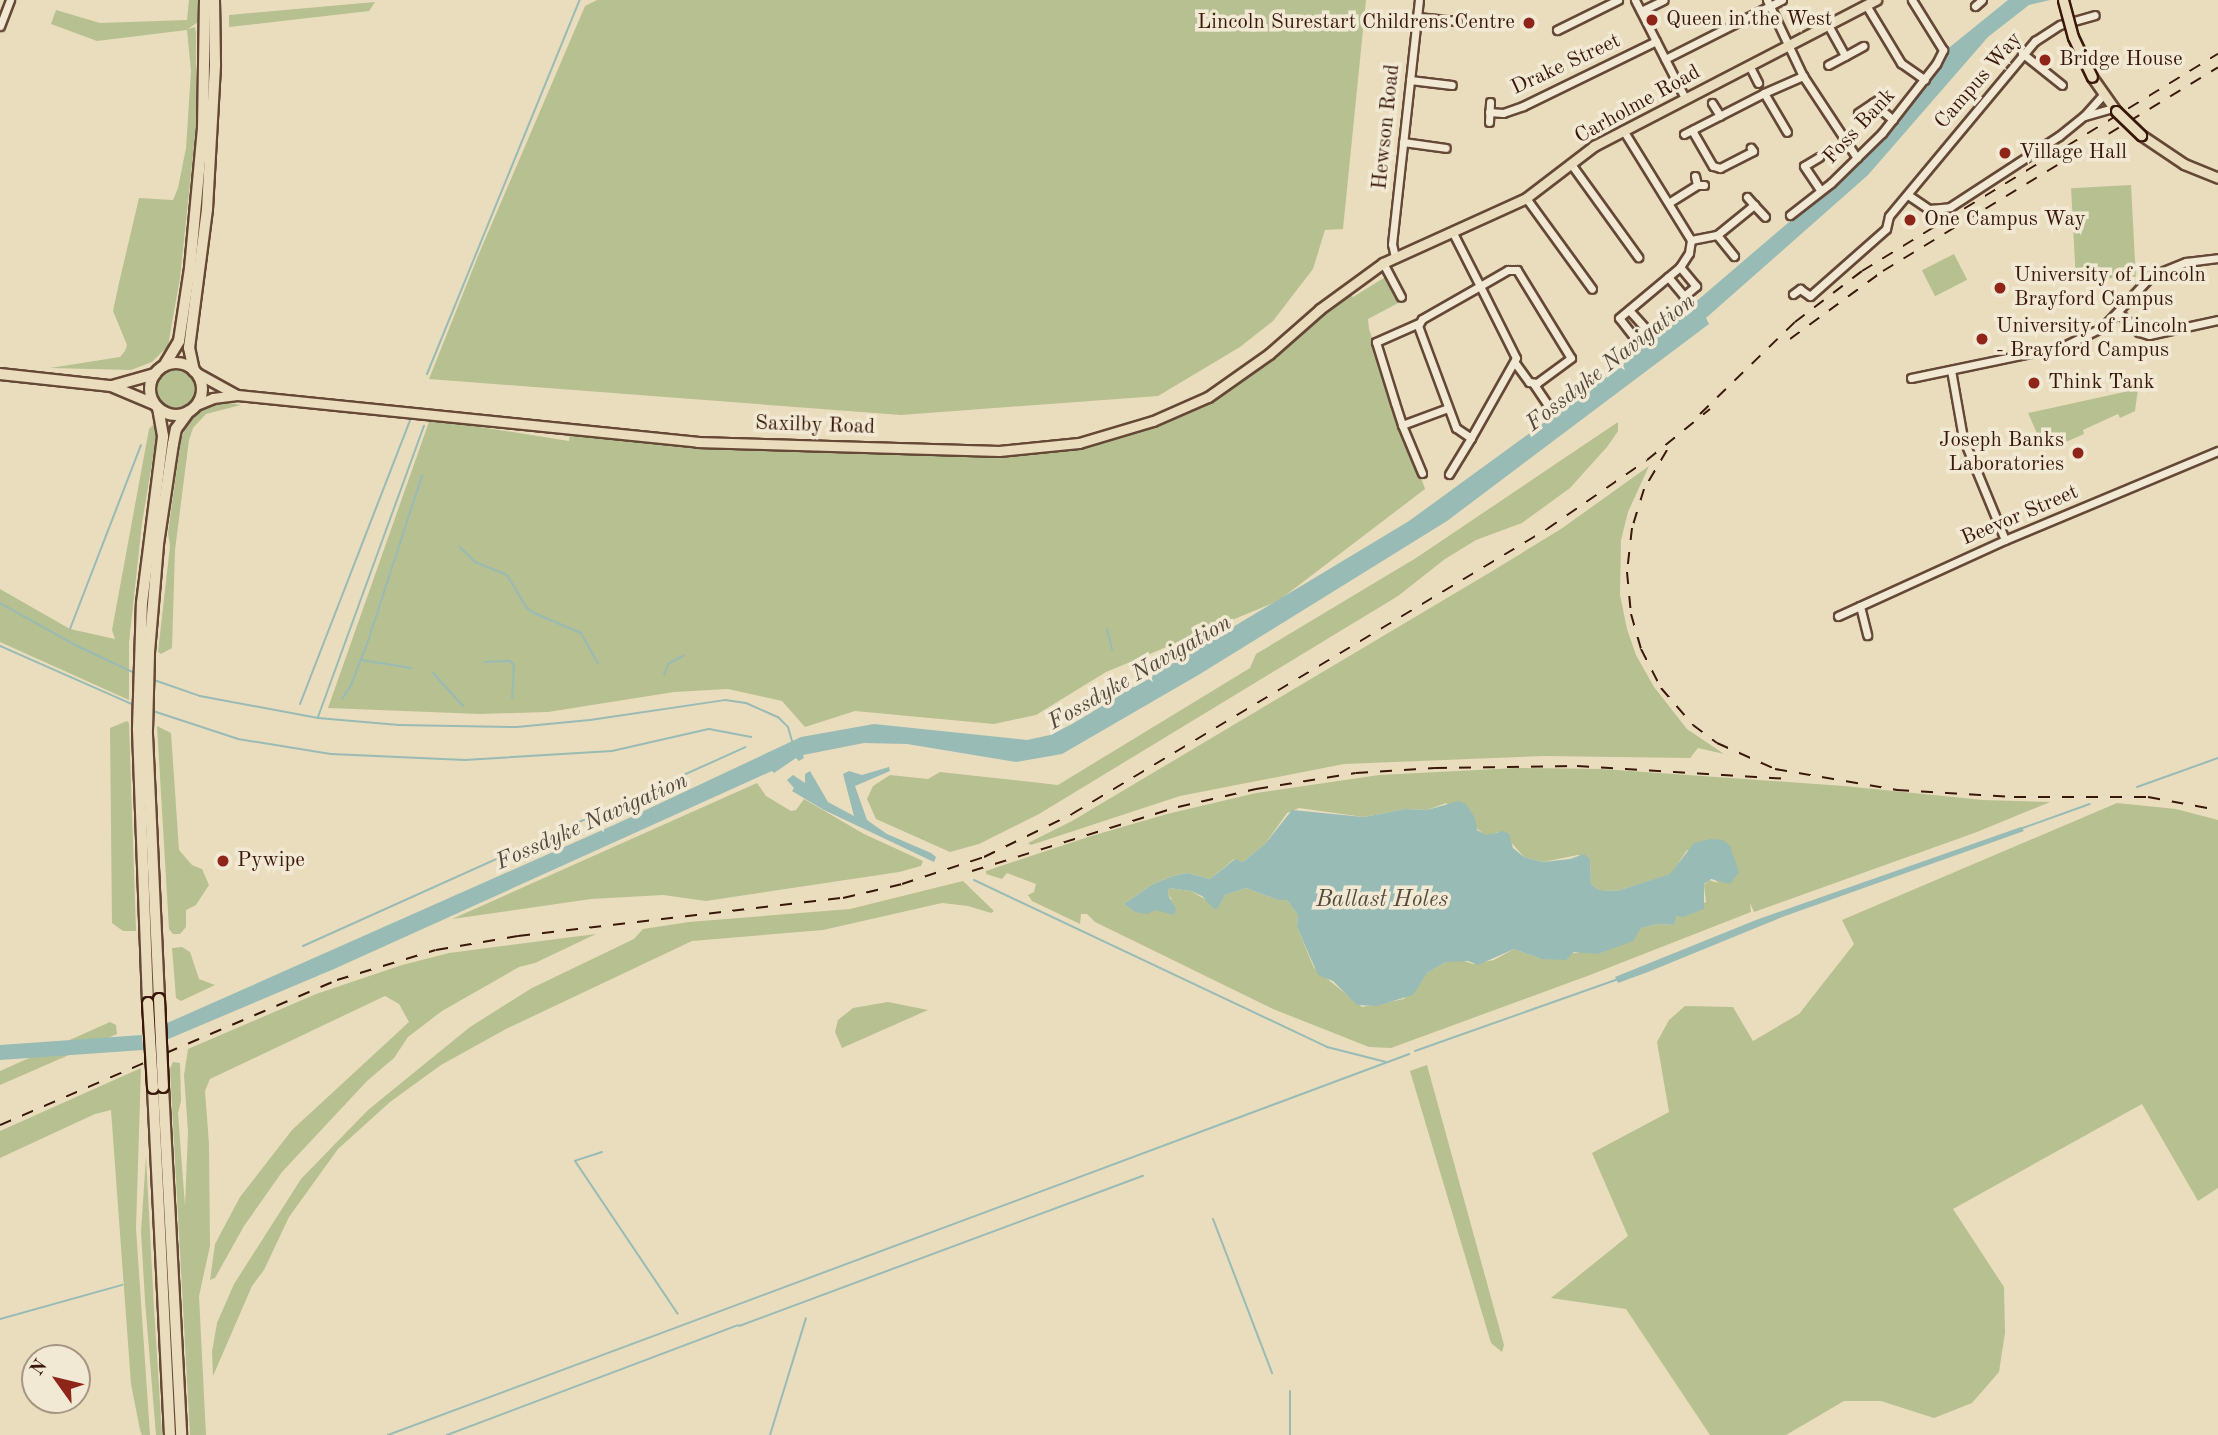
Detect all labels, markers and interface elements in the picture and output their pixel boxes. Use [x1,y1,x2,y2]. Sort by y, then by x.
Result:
place label: Queen in the West [1666,7,1832,33]
place label: Lincoln Surestart Childrens Centre [1197,10,1515,36]
marker: Queen in the West [1644,12,1660,28]
marker: Lincoln Surestart Childrens Centre [1521,15,1537,31]
street label: Campus Way [1930,27,2028,135]
street label: Drake Street [1507,29,1625,101]
place label: Bridge House [2059,47,2183,73]
marker: Bridge House [2037,52,2053,68]
street label: Carholme Road [1571,60,1705,150]
street label: Hewson Road [1368,63,1406,191]
street label: Foss Bank [1819,84,1901,170]
place label: Village Hall [2019,140,2127,166]
marker: Village Hall [1997,145,2013,161]
place label: One Campus Way [1924,207,2086,233]
marker: One Campus Way [1902,212,1918,228]
place label: University of Lincoln Brayford Campus [2014,263,2206,313]
marker: University of Lincoln Brayford Campus [1992,280,2008,296]
water label: Fossdyke Navigation [1521,288,1701,438]
place label: University of Lincoln - Brayford Campus [1996,314,2188,364]
marker: University of Lincoln - Brayford Campus [1974,331,1990,347]
place label: Think Tank [2048,370,2155,396]
marker: Think Tank [2026,375,2042,391]
street label: Saxilby Road [754,411,876,441]
place label: Joseph Banks Laboratories [1939,428,2064,478]
marker: Joseph Banks Laboratories [2070,445,2086,461]
street label: Beevor Street [1958,480,2082,552]
water label: Fossdyke Navigation [1043,609,1237,737]
water label: Fossdyke Navigation [492,767,692,877]
place label: Pywipe [237,848,305,874]
marker: Pywipe [215,853,231,869]
water label: Ballast Holes [1316,886,1448,914]
north arrow [21,1344,91,1414]
text: N [28,1357,52,1379]

